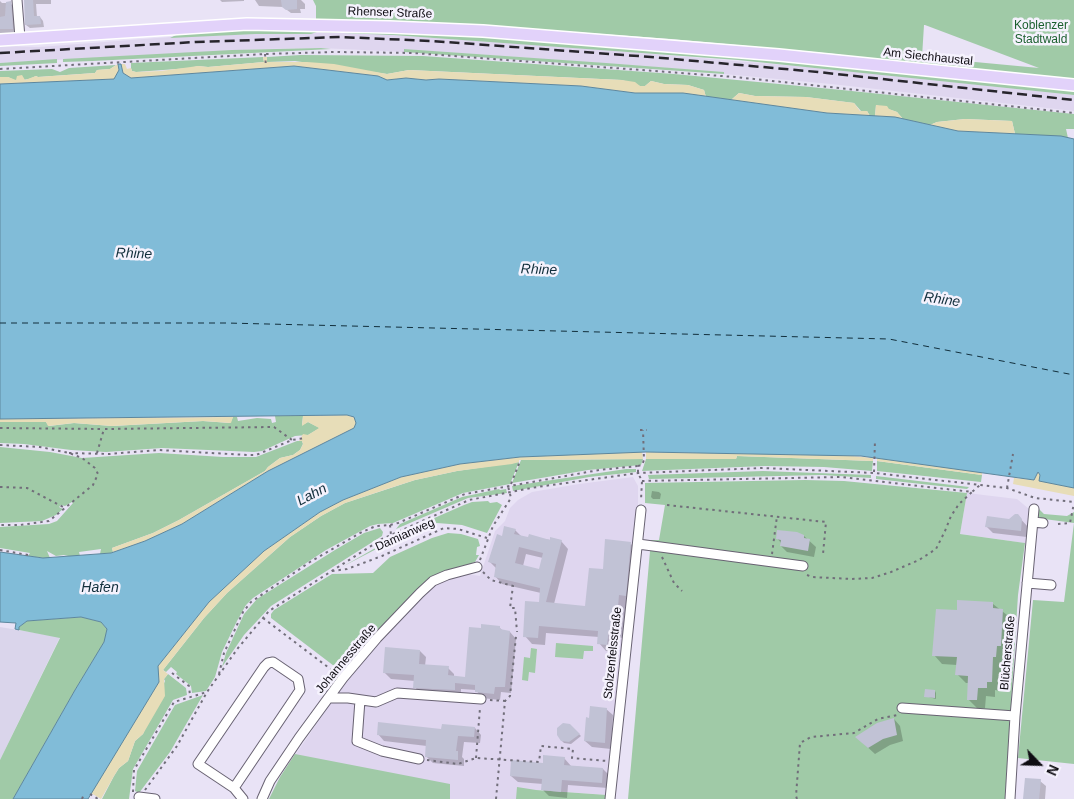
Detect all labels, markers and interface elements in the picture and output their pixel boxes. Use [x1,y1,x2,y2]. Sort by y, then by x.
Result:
street label: Rhenser Straße [347,4,433,22]
park label: Koblenzer Stadtwald [1014,19,1068,47]
street label: Am Siechhaustal [882,45,974,69]
water label: Rhine [115,245,153,263]
water label: Rhine [520,261,558,279]
water label: Rhine [923,289,961,311]
water label: Lahn [294,480,330,510]
street label: Damianweg [373,516,437,554]
water label: Hafen [81,580,119,596]
street label: Stolzenfelsstraße [601,606,625,700]
street label: Blücherstraße [998,615,1018,691]
street label: Johannesstraße [313,621,379,697]
north arrow [1014,739,1064,789]
text: N [1043,762,1062,778]

